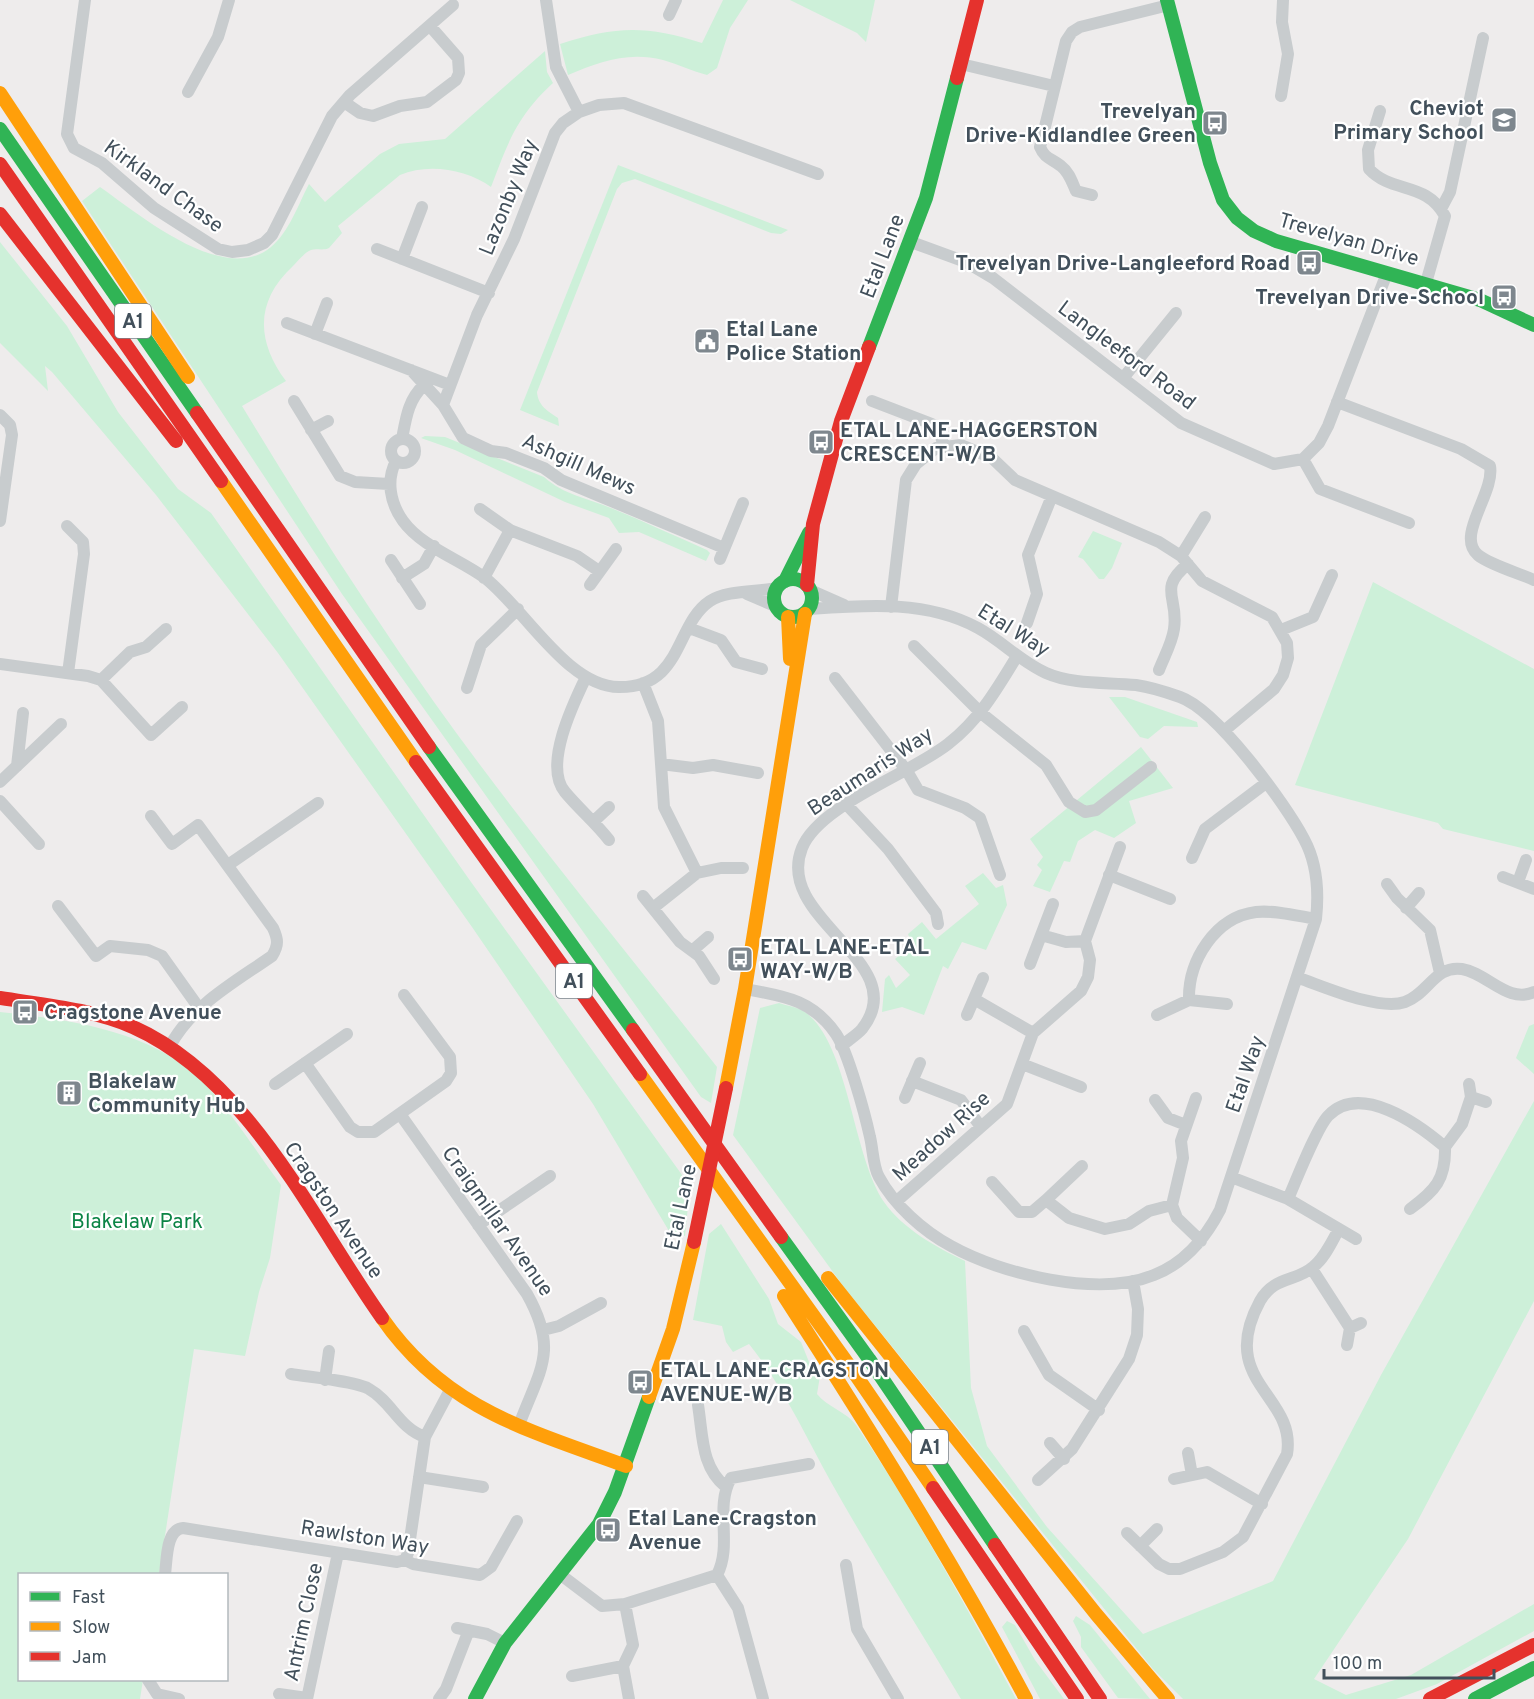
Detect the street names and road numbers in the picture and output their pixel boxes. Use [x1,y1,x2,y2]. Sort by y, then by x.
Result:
street label: Kirkland Chase [98,135,228,240]
street label: Lazonby Way [474,135,545,260]
street label: Trevelyan Drive [1275,207,1422,273]
street label: Etal Lane [855,211,912,303]
street label: Langleeford Road [1052,295,1201,417]
road number: A1 [115,304,151,338]
street label: Ashgill Mews [517,428,640,503]
street label: Etal Way [972,598,1054,664]
street label: Beaumaris Way [803,722,939,823]
road number: A1 [556,964,592,998]
street label: Etal Way [1221,1032,1272,1117]
street label: Meadow Rise [887,1086,997,1188]
street label: Cragston Avenue [277,1137,389,1285]
street label: Craigmillar Avenue [435,1141,559,1302]
street label: Etal Lane [659,1161,704,1253]
road number: A1 [912,1430,948,1464]
street label: Rawlston Way [299,1515,431,1562]
street label: Antrim Close [279,1561,330,1684]

